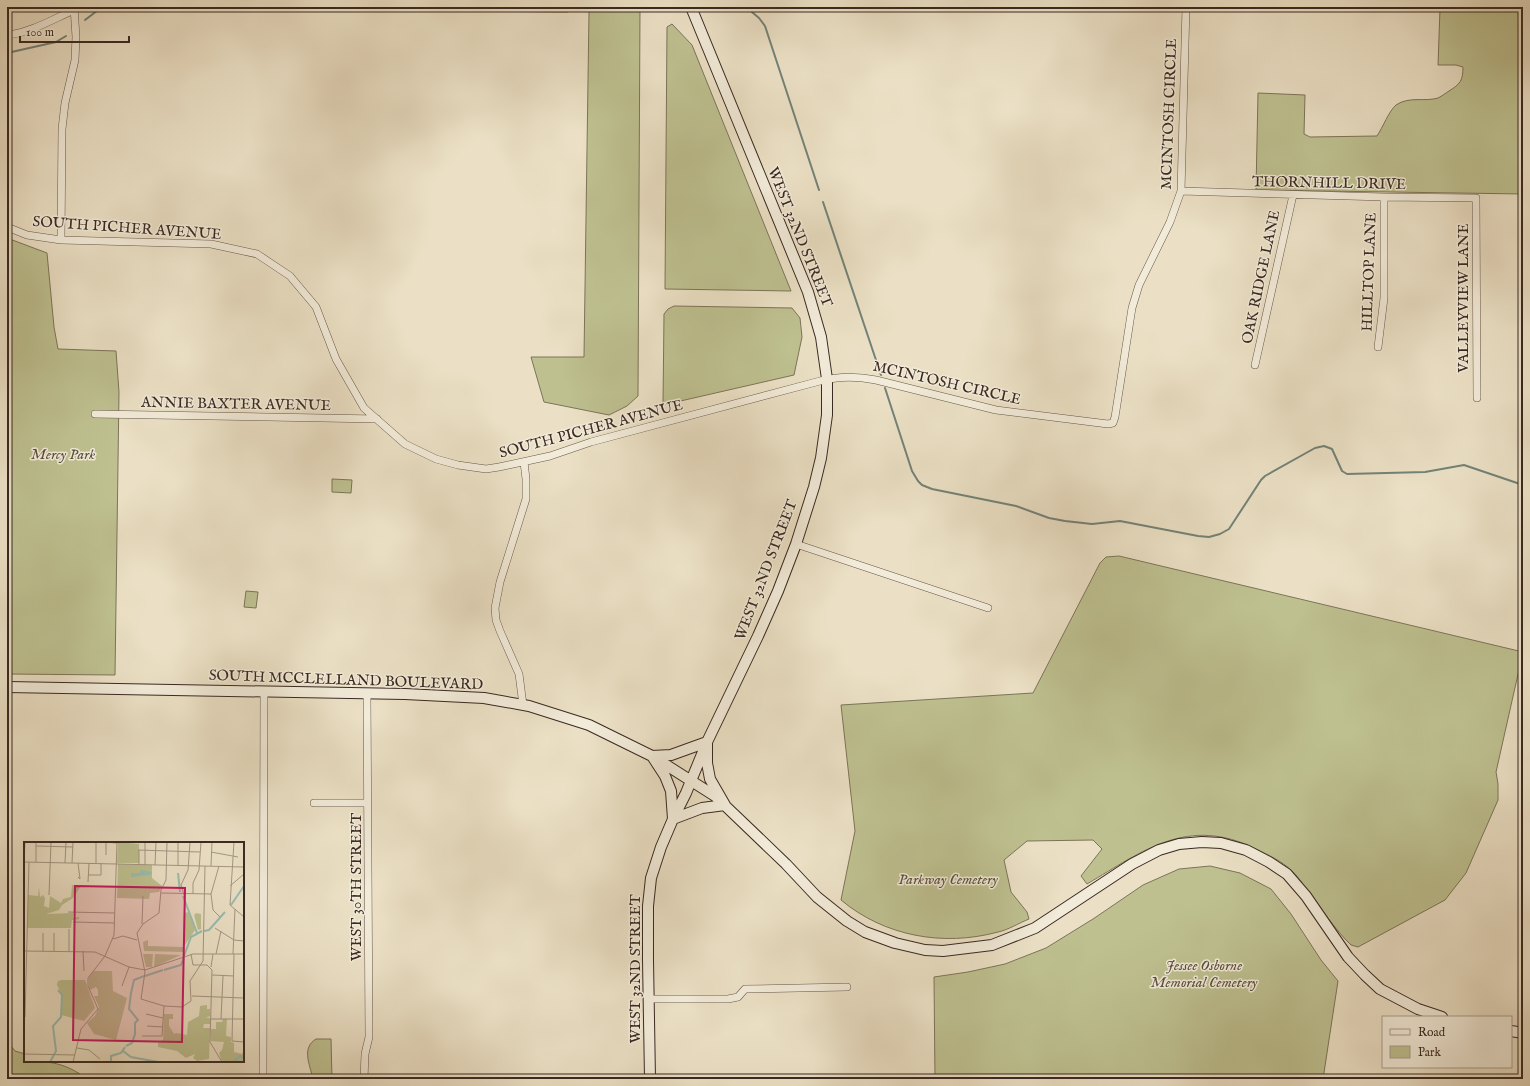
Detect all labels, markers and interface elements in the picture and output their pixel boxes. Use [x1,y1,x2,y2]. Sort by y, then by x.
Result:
scale bar [20,18,129,44]
text: 100 m [26,25,54,40]
street label: MCINTOSH CIRCLE [1157,38,1181,190]
street label: WEST 32ND STREET [763,164,837,310]
street label: THORNHILL DRIVE [1252,172,1406,194]
street label: OAK RIDGE LANE [1238,209,1284,345]
street label: SOUTH PICHER AVENUE [32,212,222,244]
street label: HILLTOP LANE [1357,212,1381,332]
street label: VALLEYVIEW LANE [1454,223,1473,374]
street label: MCINTOSH CIRCLE [871,357,1023,409]
street label: ANNIE BAXTER AVENUE [140,393,331,415]
street label: SOUTH PICHER AVENUE [497,395,685,463]
park label: Mercy Park [31,445,95,464]
street label: WEST 32ND STREET [730,497,802,643]
street label: SOUTH MCCLELLAND BOULEVARD [208,666,484,694]
street label: WEST 30TH STREET [347,813,366,961]
inset map [24,842,244,1062]
park label: Parkway Cemetery [898,870,998,889]
street label: WEST 32ND STREET [626,894,645,1044]
park label: Jessee Osborne Memorial Cemetery [1151,956,1258,992]
legend [1382,1016,1512,1068]
text: Road [1418,1025,1446,1040]
text: Park [1418,1045,1441,1060]

